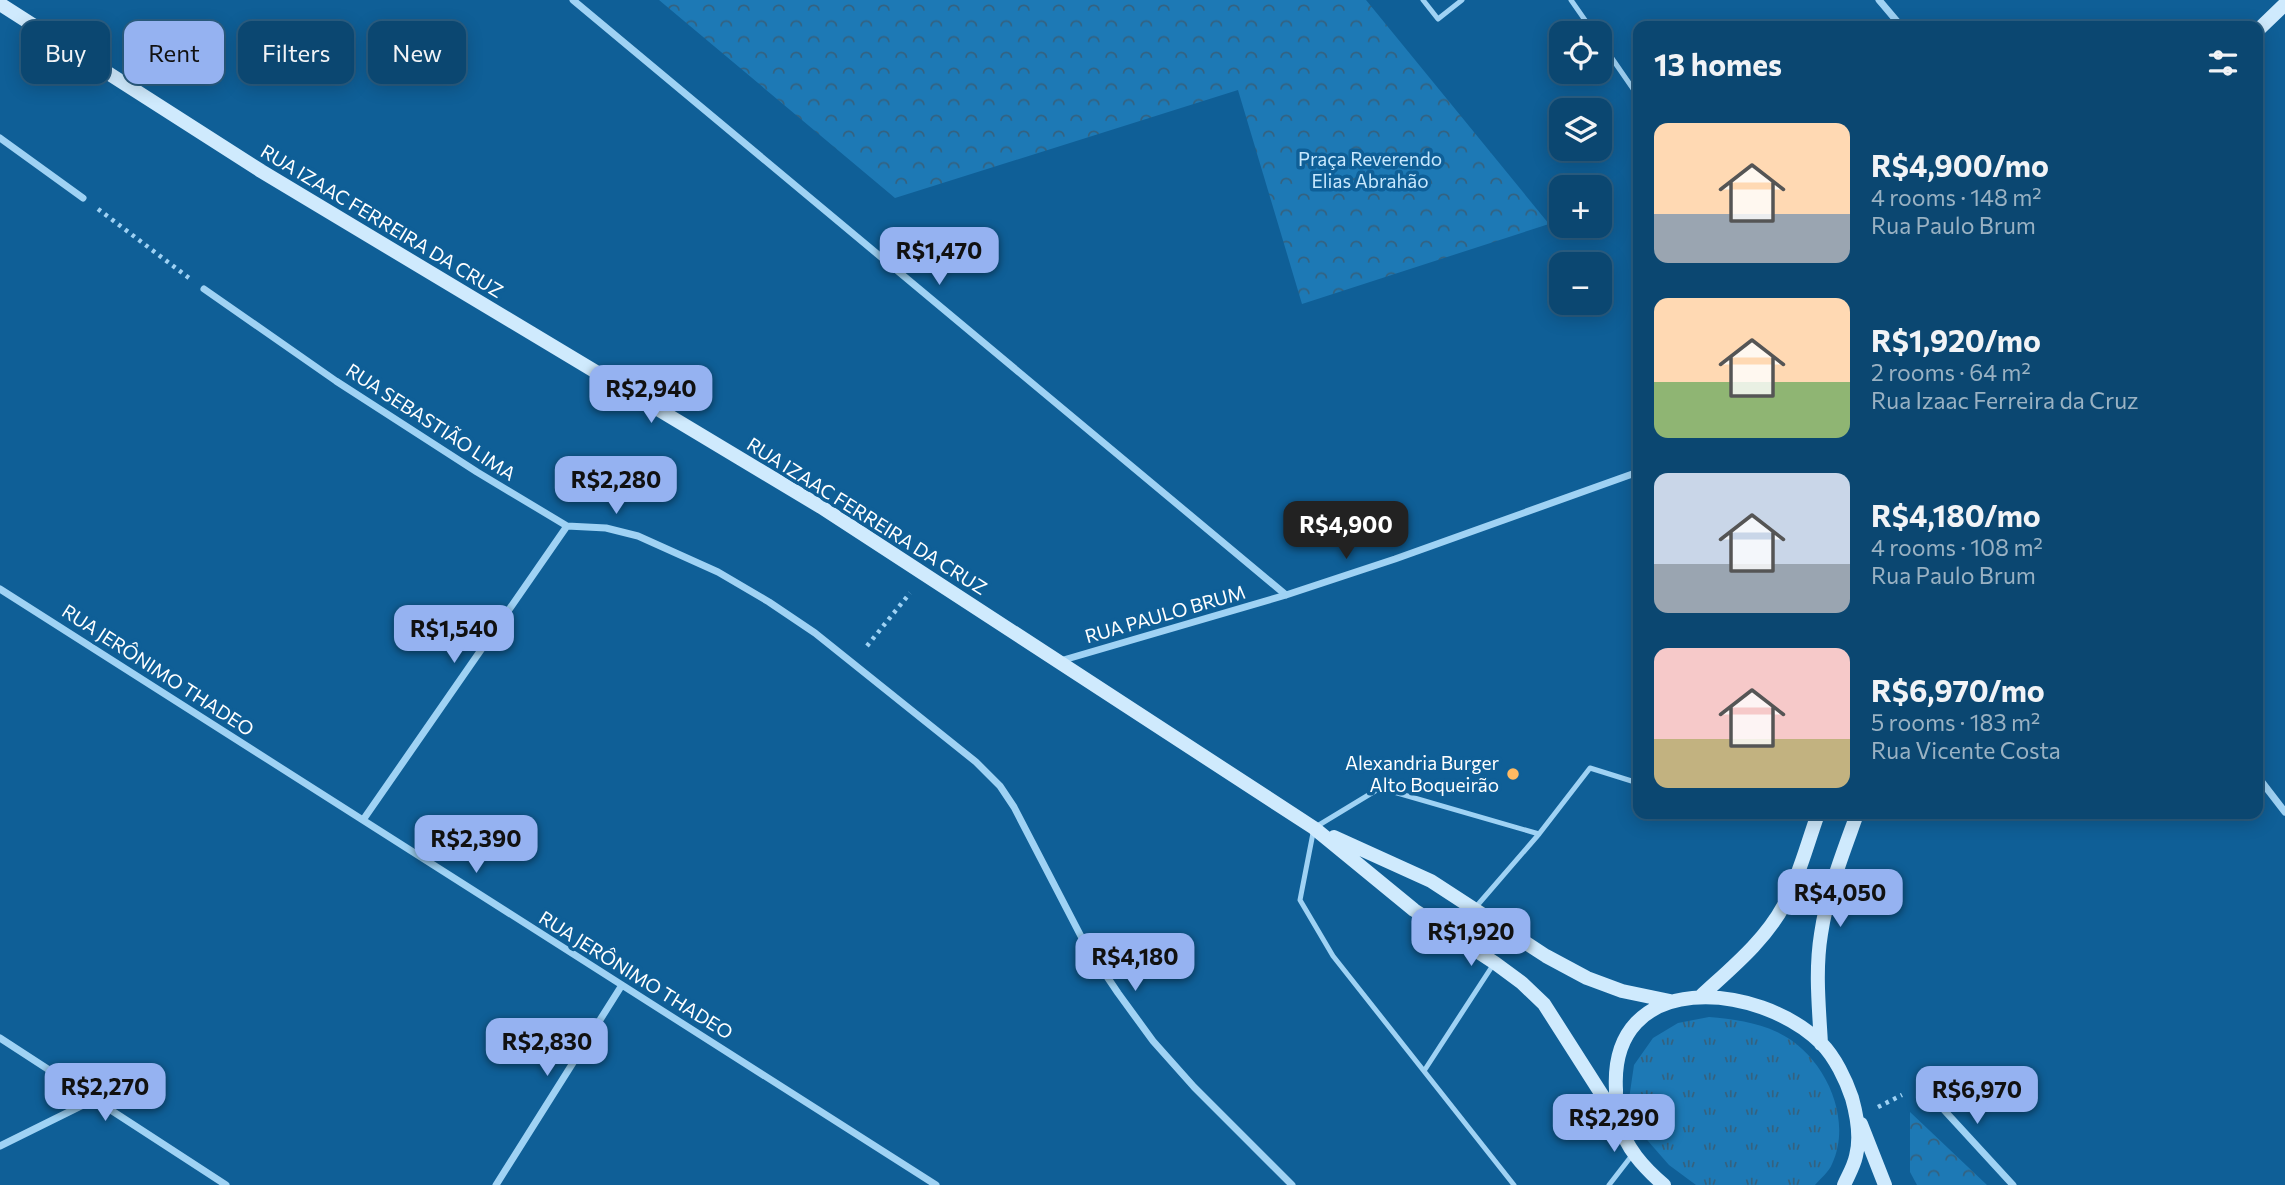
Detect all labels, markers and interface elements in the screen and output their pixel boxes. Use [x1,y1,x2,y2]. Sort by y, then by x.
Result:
chip: Buy [21,21,110,84]
chip: Rent [124,21,224,84]
chip: Filters [238,21,354,84]
chip: New [368,21,466,84]
map controls [1549,21,1612,315]
button: locate [1549,21,1612,84]
icon: filters [2204,44,2242,82]
text: 13 homes [1654,45,1782,82]
button: layers [1549,98,1612,161]
street label: RUA IZAAC FERREIRA DA CRUZ [257,139,508,302]
text: R$4,900/mo [1871,146,2049,183]
park label: Praça Reverendo Elias Abrahão [1298,147,1442,192]
icon: home [1710,151,1794,235]
button: + [1549,175,1612,238]
text: 4 rooms · 148 m² [1871,183,2042,211]
text: Rua Paulo Brum [1871,211,2036,239]
pin: R$1,470 [874,228,1004,287]
text: R$1,470 [896,236,982,264]
button: − [1549,252,1612,315]
text: R$1,920/mo [1871,321,2041,358]
icon: home [1710,326,1794,410]
street label: RUA SEBASTIÃO LIMA [342,358,520,485]
text: 2 rooms · 64 m² [1871,358,2031,386]
pin: R$2,940 [586,366,716,425]
text: R$2,940 [605,374,697,402]
text: Rua Izaac Ferreira da Cruz [1871,386,2138,414]
street label: RUA IZAAC FERREIRA DA CRUZ [743,432,992,599]
pin: R$2,280 [551,456,681,516]
text: R$2,280 [571,465,661,493]
text: R$4,180/mo [1871,496,2041,533]
icon: home [1710,501,1794,585]
pin: R$4,900 [1281,502,1411,561]
text: R$4,900 [1299,510,1393,538]
text: 4 rooms · 108 m² [1871,533,2043,561]
text: Rua Paulo Brum [1871,561,2036,589]
street label: RUA PAULO BRUM [1082,580,1248,647]
street label: RUA JERÔNIMO THADEO [58,598,259,740]
pin: R$1,540 [389,606,519,665]
text: R$1,540 [410,614,498,642]
text: R$6,970/mo [1871,671,2045,708]
icon: home [1710,676,1794,760]
text: 5 rooms · 183 m² [1871,708,2040,736]
text: Rua Vicente Costa [1871,736,2061,764]
place label: Alexandria Burger Alto Boqueirão [1345,751,1499,796]
marker: Alexandria Burger Alto Boqueirão [1505,766,1521,782]
pin: R$2,390 [411,816,541,875]
text: R$2,390 [431,824,521,852]
pin: R$4,050 [1775,870,1905,929]
text: R$4,050 [1794,878,1886,906]
street label: RUA JERÔNIMO THADEO [535,905,738,1044]
pin: R$1,920 [1406,908,1536,968]
text: R$1,920 [1427,917,1515,945]
pin: R$4,180 [1070,934,1200,993]
text: R$4,180 [1091,942,1179,970]
pin: R$2,830 [482,1018,612,1078]
text: R$2,830 [502,1027,592,1055]
pin: R$2,270 [40,1064,170,1123]
pin: R$6,970 [1912,1066,2042,1126]
text: R$2,270 [61,1072,149,1100]
text: R$6,970 [1932,1075,2022,1103]
pin: R$2,290 [1549,1094,1679,1154]
text: R$2,290 [1569,1103,1659,1131]

